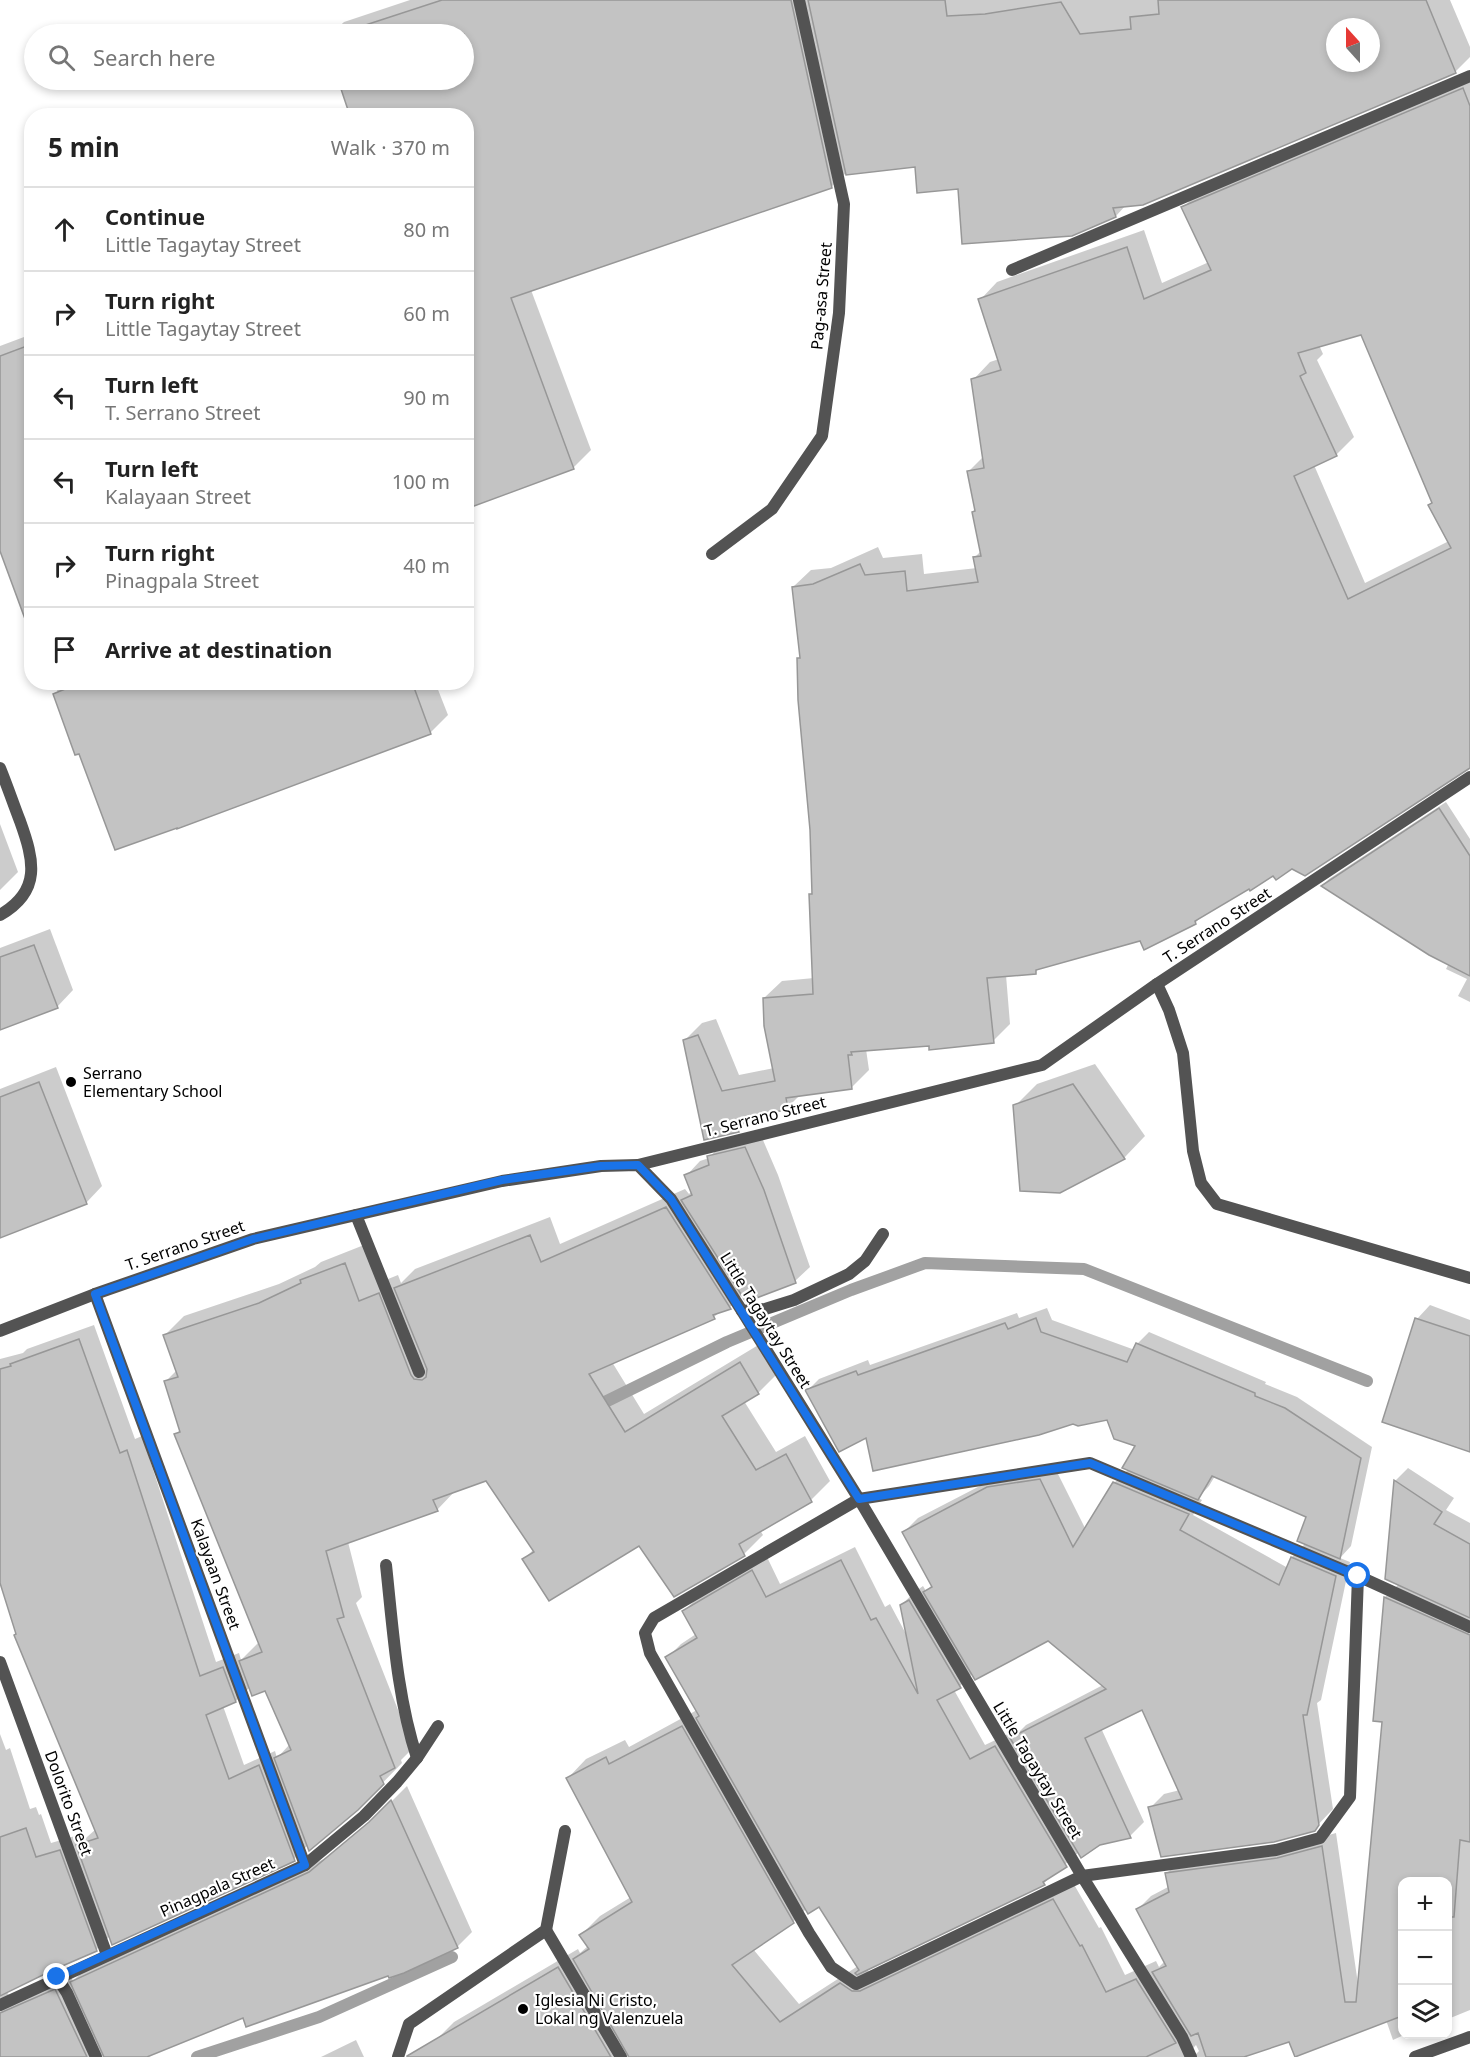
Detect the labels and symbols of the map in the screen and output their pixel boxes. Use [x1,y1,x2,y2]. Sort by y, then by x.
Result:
north arrow [1326,18,1380,72]
street label: Pag-asa Street [805,241,837,351]
street label: T. Serrano Street [1159,882,1275,968]
place label: Serrano Elementary School [83,1062,222,1102]
marker: Serrano Elementary School [64,1075,78,1089]
street label: T. Serrano Street [702,1090,828,1142]
street label: T. Serrano Street [123,1214,248,1276]
street label: Little Tagaytay Street [715,1248,817,1392]
street label: Kalayaan Street [186,1515,246,1633]
route start [1344,1562,1370,1588]
street label: Little Tagaytay Street [988,1697,1088,1843]
street label: Dolorito Street [40,1747,98,1859]
street label: Pinagpala Street [156,1852,278,1922]
route end [43,1963,69,1989]
place label: Iglesia Ni Cristo, Lokal ng Valenzuela [535,1989,684,2029]
marker: Iglesia Ni Cristo, Lokal ng Valenzuela [516,2002,530,2016]

